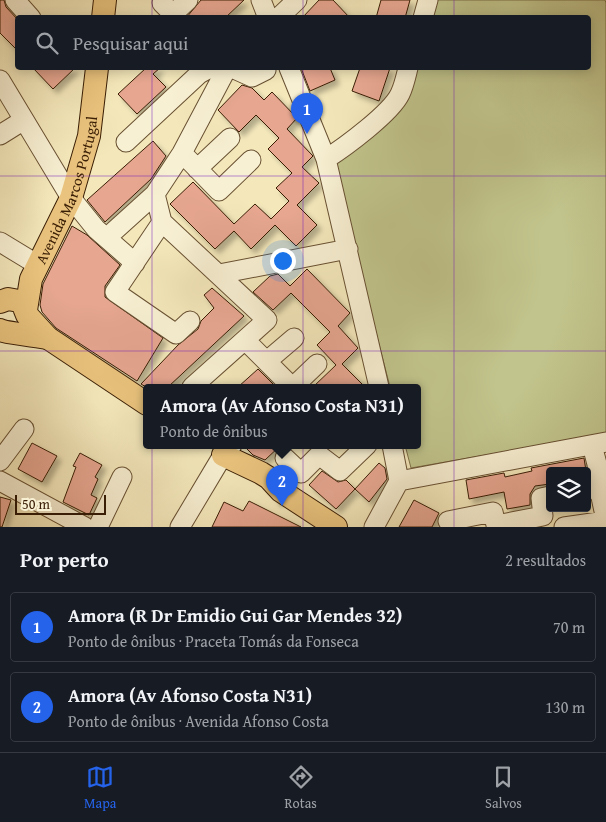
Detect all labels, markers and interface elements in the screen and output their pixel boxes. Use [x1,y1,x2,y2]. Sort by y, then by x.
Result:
search box [15,15,591,70]
icon: search [33,29,61,57]
text: Pesquisar aqui [73,29,188,57]
pin: 1 [291,93,323,134]
street label: Avenida Marcos Portugal [30,115,102,267]
your location [270,248,296,274]
popup [143,384,421,449]
text: Amora (Av Afonso Costa N31) [160,391,404,419]
text: Ponto de ônibus [160,419,268,443]
pin: 2 [266,465,298,506]
map controls [546,467,591,512]
button: layers [546,467,591,512]
scale bar [15,492,106,515]
text: 50 m [22,494,50,514]
text: Por perto [20,544,109,575]
text: 2 resultados [505,548,586,572]
text: Amora (R Dr Emidio Gui Gar Mendes 32) [68,601,402,629]
text: 1 [33,615,41,639]
text: 70 m [553,615,585,639]
text: Ponto de ônibus · Praceta Tomás da Fonseca [68,629,359,653]
text: Amora (Av Afonso Costa N31) [68,681,312,709]
text: 2 [33,695,41,719]
text: 130 m [545,695,585,719]
text: Ponto de ônibus · Avenida Afonso Costa [68,709,329,733]
tab: Mapa [84,763,116,813]
tab: Rotas [285,763,317,813]
tab: Salvos [485,763,522,813]

